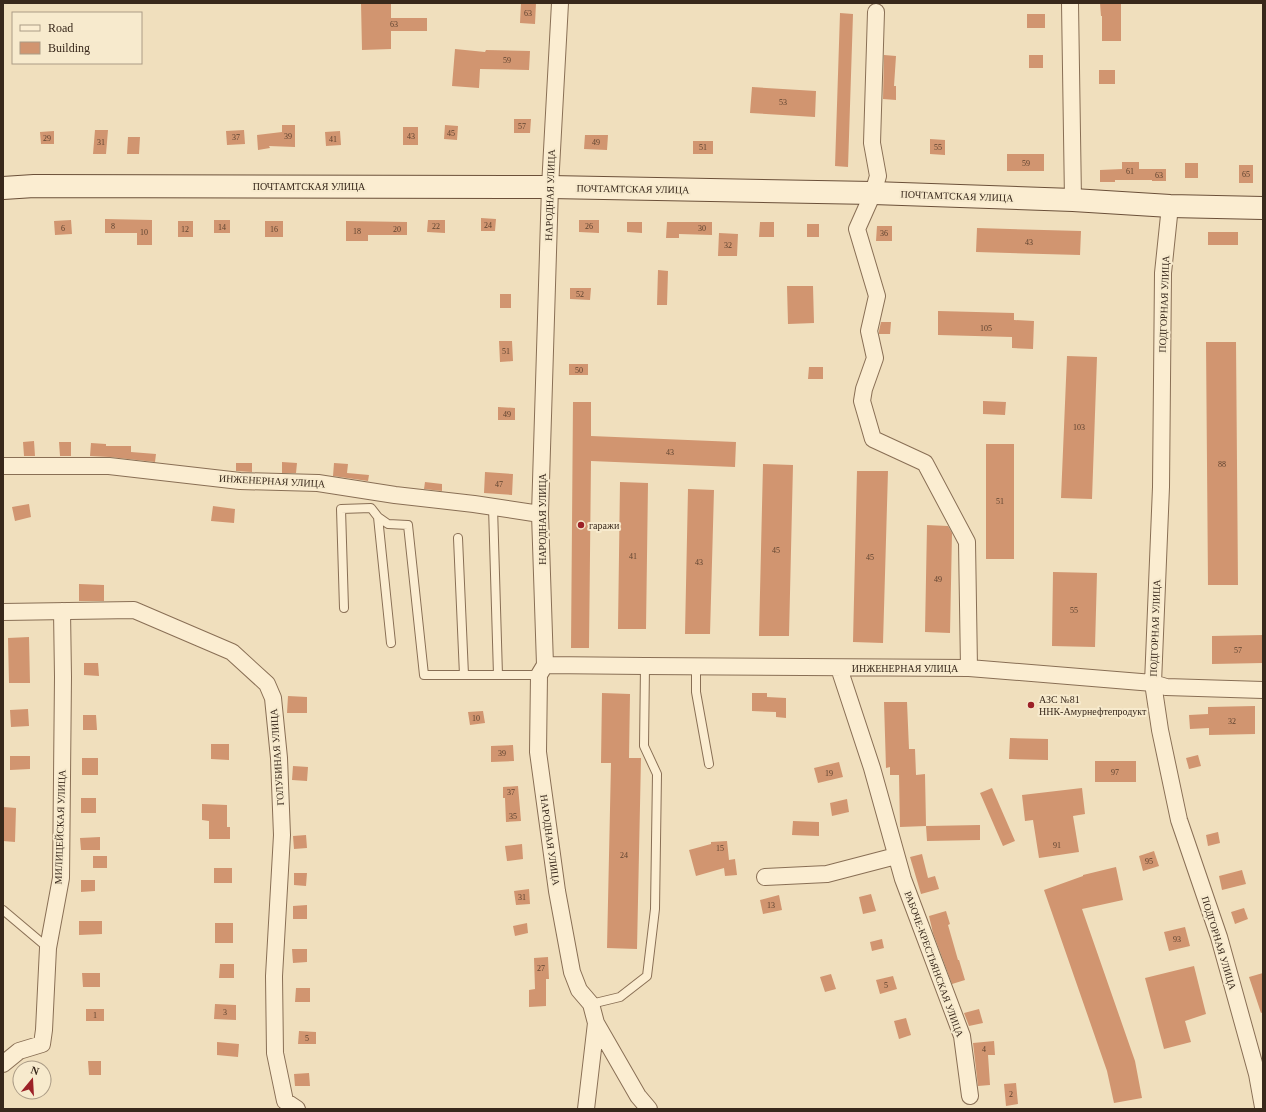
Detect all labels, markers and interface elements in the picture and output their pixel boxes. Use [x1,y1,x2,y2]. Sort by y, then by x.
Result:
house number: 63 [524,9,532,18]
legend [12,12,142,64]
house number: 63 [390,20,398,29]
text: Road [48,21,73,35]
text: Building [48,41,90,55]
house number: 59 [503,56,511,65]
house number: 53 [779,98,787,107]
house number: 57 [518,122,526,131]
house number: 45 [447,129,455,138]
house number: 39 [284,132,292,141]
house number: 43 [407,132,415,141]
house number: 37 [232,133,240,142]
house number: 29 [43,134,51,143]
house number: 41 [329,135,337,144]
house number: 31 [97,138,105,147]
house number: 49 [592,138,600,147]
house number: 51 [699,143,707,152]
house number: 55 [934,143,942,152]
street label: НАРОДНАЯ УЛИЦА [543,148,557,241]
house number: 59 [1022,159,1030,168]
house number: 61 [1126,167,1134,176]
house number: 65 [1242,170,1250,179]
house number: 63 [1155,171,1163,180]
street label: ПОЧТАМТСКАЯ УЛИЦА [253,181,366,192]
street label: ПОЧТАМТСКАЯ УЛИЦА [577,183,690,195]
street label: ПОЧТАМТСКАЯ УЛИЦА [901,189,1014,203]
house number: 24 [484,221,492,230]
house number: 8 [111,222,115,231]
house number: 22 [432,222,440,231]
house number: 26 [585,222,593,231]
house number: 14 [218,223,226,232]
house number: 6 [61,224,65,233]
house number: 30 [698,224,706,233]
house number: 12 [181,225,189,234]
house number: 16 [270,225,278,234]
house number: 20 [393,225,401,234]
house number: 18 [353,227,361,236]
house number: 10 [140,228,148,237]
house number: 36 [880,229,888,238]
house number: 43 [1025,238,1033,247]
house number: 32 [724,241,732,250]
street label: ПОДГОРНАЯ УЛИЦА [1157,255,1171,353]
house number: 52 [576,290,584,299]
house number: 105 [980,324,992,333]
house number: 51 [502,347,510,356]
house number: 50 [575,366,583,375]
house number: 49 [503,410,511,419]
house number: 103 [1073,423,1085,432]
house number: 43 [666,448,674,457]
house number: 88 [1218,460,1226,469]
street label: НАРОДНАЯ УЛИЦА [537,472,548,565]
street label: ИНЖЕНЕРНАЯ УЛИЦА [219,473,326,489]
house number: 47 [495,480,503,489]
house number: 51 [996,497,1004,506]
marker: гаражи [576,520,586,530]
place label: гаражи [589,520,620,531]
house number: 45 [772,546,780,555]
house number: 41 [629,552,637,561]
house number: 45 [866,553,874,562]
house number: 43 [695,558,703,567]
house number: 49 [934,575,942,584]
street label: ПОДГОРНАЯ УЛИЦА [1148,579,1162,677]
house number: 55 [1070,606,1078,615]
house number: 57 [1234,646,1242,655]
street label: ИНЖЕНЕРНАЯ УЛИЦА [852,663,959,674]
place label: АЗС №81 ННК-Амурнефтепродукт [1039,694,1147,717]
marker: АЗС №81 ННК-Амурнефтепродукт [1026,700,1036,710]
street label: ГОЛУБИНАЯ УЛИЦА [268,707,286,806]
house number: 10 [472,714,480,723]
house number: 32 [1228,717,1236,726]
house number: 39 [498,749,506,758]
house number: 97 [1111,768,1119,777]
street label: МИЛИЦЕЙСКАЯ УЛИЦА [52,769,68,885]
house number: 19 [825,769,833,778]
house number: 37 [507,788,515,797]
street label: НАРОДНАЯ УЛИЦА [538,794,562,887]
house number: 35 [509,812,517,821]
house number: 91 [1053,841,1061,850]
house number: 15 [716,844,724,853]
house number: 24 [620,851,628,860]
house number: 95 [1145,857,1153,866]
street label: РАБОЧЕ-КРЕСТЬЯНСКАЯ УЛИЦА [902,890,966,1039]
house number: 31 [518,893,526,902]
street label: ПОДГОРНАЯ УЛИЦА [1200,895,1239,992]
house number: 13 [767,901,775,910]
house number: 93 [1173,935,1181,944]
house number: 27 [537,964,545,973]
house number: 5 [884,981,888,990]
house number: 3 [223,1008,227,1017]
house number: 1 [93,1011,97,1020]
house number: 5 [305,1034,309,1043]
house number: 4 [982,1045,986,1054]
north arrow [12,1060,52,1100]
text: N [29,1064,41,1077]
house number: 2 [1009,1090,1013,1099]

